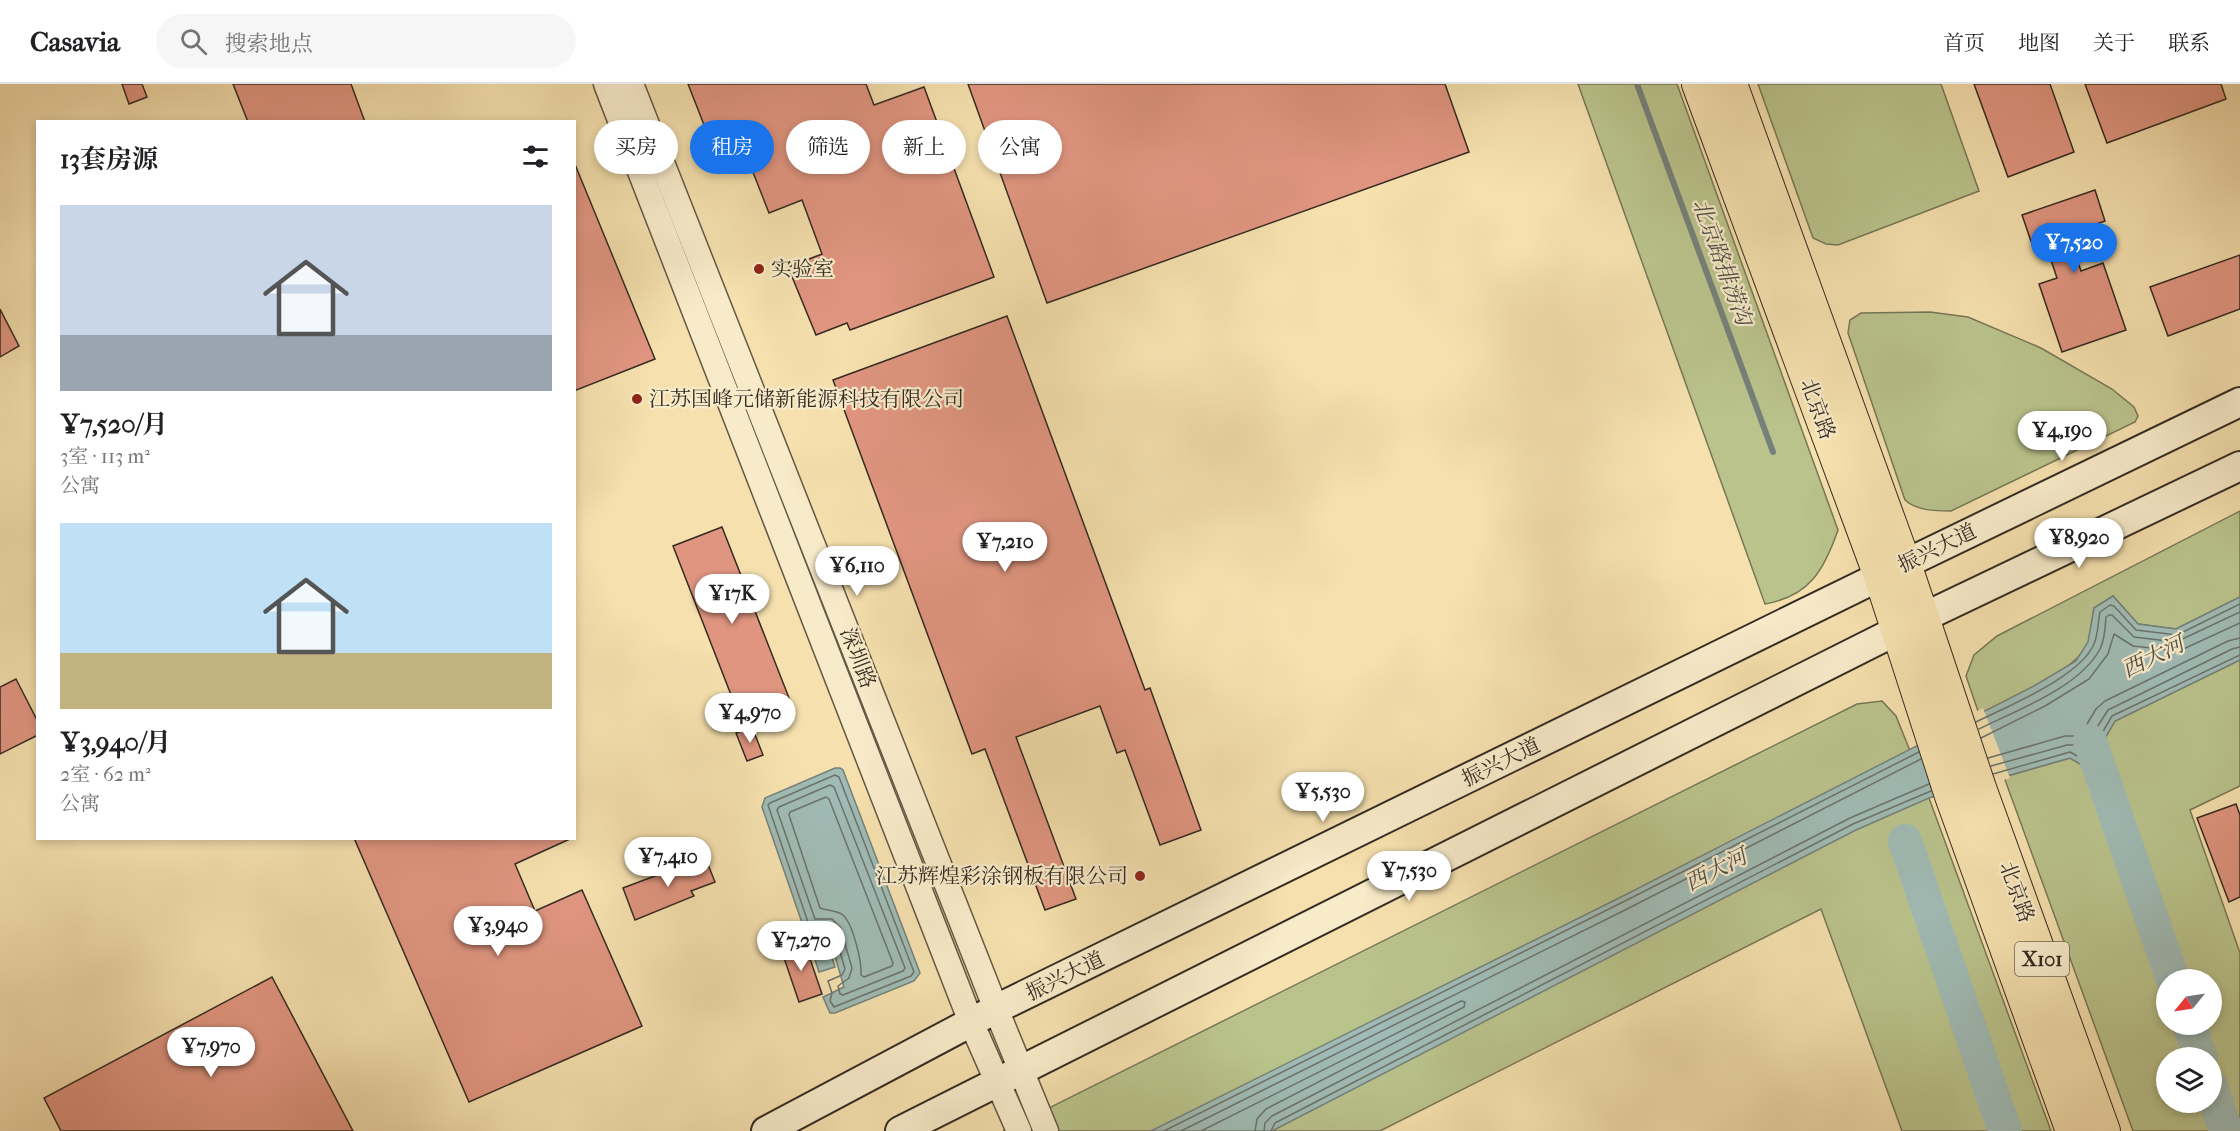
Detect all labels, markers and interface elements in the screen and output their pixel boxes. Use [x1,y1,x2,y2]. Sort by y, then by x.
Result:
search box [156,14,576,68]
text: Casavia [30,25,120,58]
icon: search [177,25,210,58]
text: 搜索地点 [225,31,313,57]
text: 首页 [1943,31,1985,55]
text: 地图 [2018,31,2060,55]
text: 关于 [2093,31,2135,55]
text: 联系 [2168,31,2210,55]
chip: 买房 [594,120,678,174]
chip: 租房 [690,120,774,174]
chip: 筛选 [786,120,870,174]
chip: 新上 [882,120,966,174]
chip: 公寓 [978,120,1062,174]
icon: filters [519,140,552,173]
text: 13套房源 [60,144,158,175]
water label: 北京路排涝沟 [1687,196,1758,331]
pin: ¥7,520 [2025,223,2123,274]
text: ¥7,520 [2045,231,2103,254]
icon: home [252,244,360,352]
place label: 实验室 [771,257,834,281]
marker: 实验室 [752,262,766,276]
street label: 北京路 [1796,375,1840,443]
place label: 江苏国峰元储新能源科技有限公司 [649,387,964,411]
marker: 江苏国峰元储新能源科技有限公司 [630,392,644,406]
text: ¥7,520/月 [60,409,168,440]
pin: ¥4,190 [2013,411,2111,462]
text: ¥4,190 [2032,419,2092,442]
text: 3室 · 113 m² [60,445,150,468]
text: 公寓 [60,474,100,497]
pin: ¥8,920 [2030,518,2128,569]
street label: 振兴大道 [1894,519,1980,577]
pin: ¥7,210 [956,522,1054,573]
text: ¥8,920 [2048,526,2110,549]
text: ¥7,210 [976,530,1034,553]
pin: ¥6,110 [808,546,906,597]
text: ¥6,110 [829,554,885,577]
icon: home [252,562,360,670]
pin: ¥17K [696,574,768,625]
text: ¥17K [709,582,755,605]
street label: 深圳路 [836,624,880,692]
water label: 西大河 [2118,629,2192,683]
pin: ¥4,970 [701,693,799,744]
text: ¥4,970 [719,701,781,724]
text: ¥3,940/月 [60,727,171,758]
street label: 振兴大道 [1458,733,1544,791]
text: 2室 · 62 m² [60,763,151,786]
pin: ¥5,530 [1274,772,1372,823]
text: ¥5,530 [1295,780,1351,803]
text: 公寓 [60,792,100,815]
pin: ¥7,410 [619,837,717,888]
water label: 西大河 [1681,842,1755,897]
text: ¥7,410 [638,845,698,868]
pin: ¥7,530 [1360,851,1458,902]
street label: 北京路 [1995,858,2039,926]
text: ¥7,530 [1381,859,1437,882]
place label: 江苏辉煌彩涂钢板有限公司 [876,864,1128,888]
marker: 江苏辉煌彩涂钢板有限公司 [1133,869,1147,883]
pin: ¥3,940 [449,906,547,957]
text: ¥3,940 [468,914,528,937]
pin: ¥7,270 [752,921,850,972]
text: ¥7,270 [771,929,831,952]
road number: X101 [2015,942,2069,976]
street label: 振兴大道 [1022,947,1108,1005]
north arrow [2156,969,2222,1035]
map controls [2156,969,2222,1113]
pin: ¥7,970 [162,1027,260,1078]
text: ¥7,970 [181,1035,241,1058]
button: layers [2156,1047,2222,1113]

